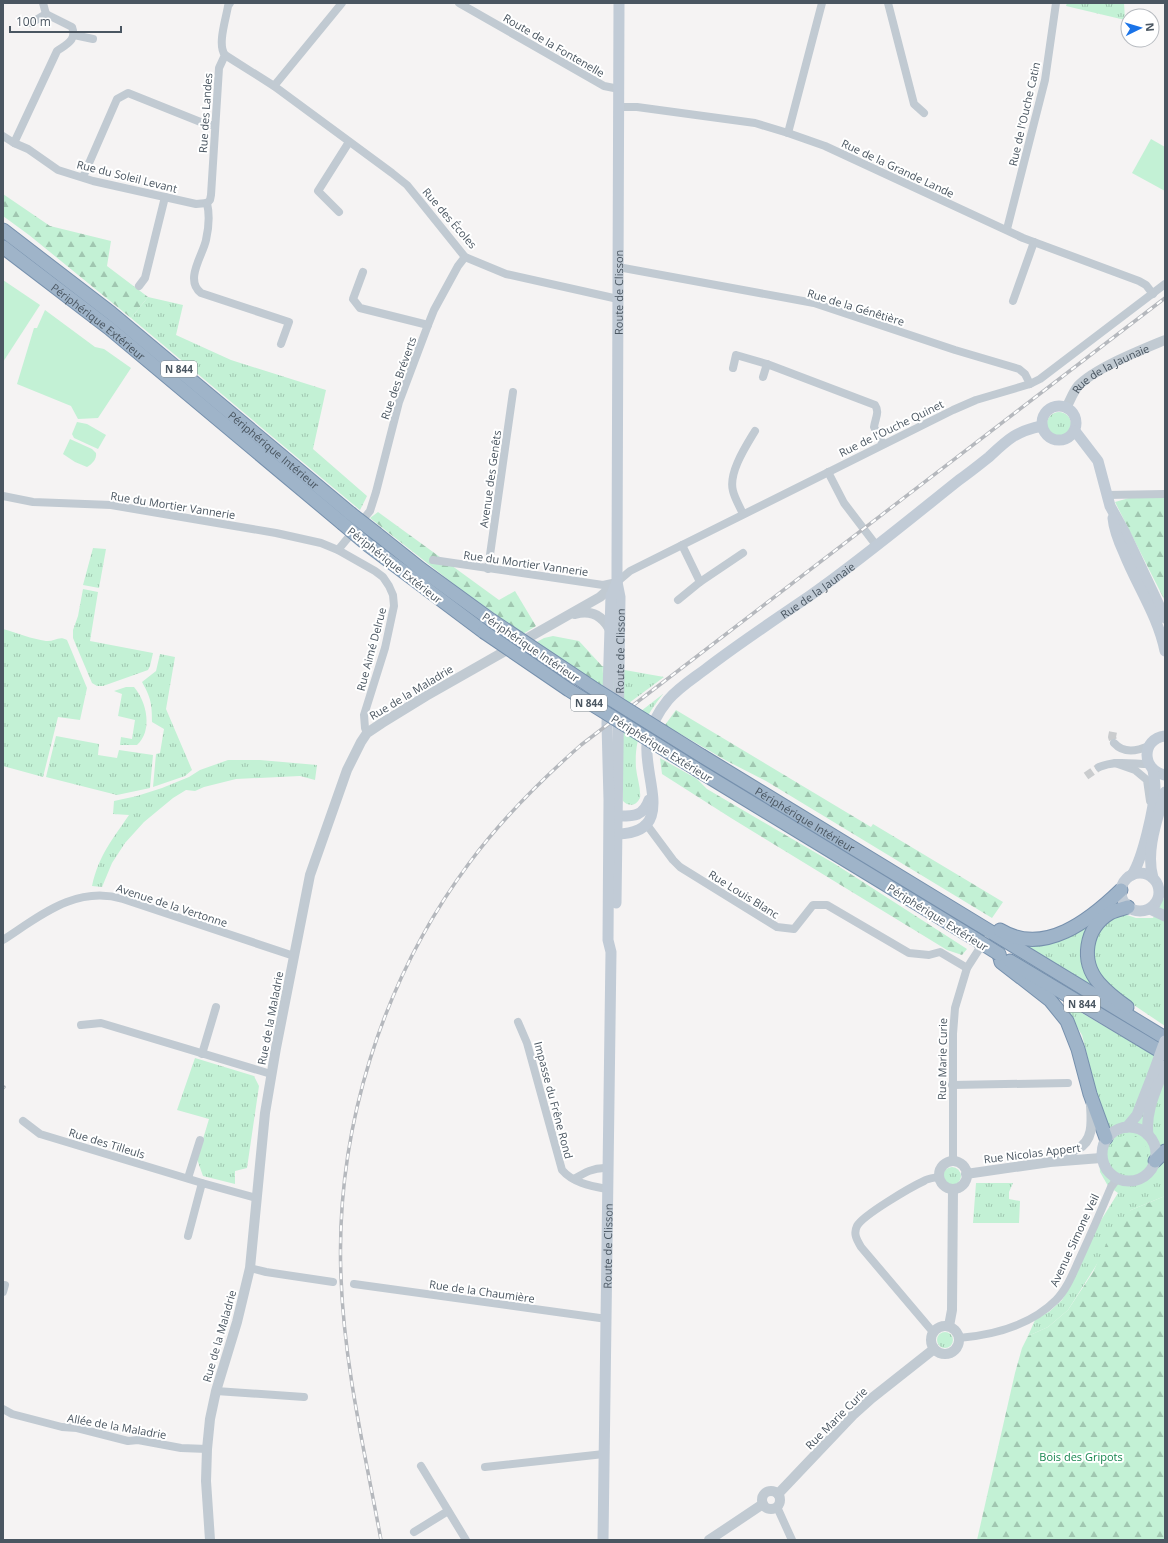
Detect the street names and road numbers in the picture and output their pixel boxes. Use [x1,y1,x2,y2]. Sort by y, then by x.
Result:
street label: Route de la Fontenelle [501,10,607,80]
street label: Rue de l'Ouche Catin [1005,60,1043,168]
street label: Rue des Landes [195,72,215,154]
street label: Rue de la Grande Lande [839,135,957,201]
street label: Rue du Soleil Levant [75,156,179,196]
street label: Rue des Écoles [419,184,481,252]
street label: Route de Clisson [610,250,626,335]
street label: Périphérique Extérieur [48,279,149,363]
street label: Rue de la Génêtière [806,285,906,329]
street label: Rue des Bréverts [377,335,419,421]
street label: Rue de la Jaunaie [1068,340,1151,396]
road number: N 844 [161,361,197,377]
street label: Rue de l'Ouche Quinet [836,396,946,460]
street label: Périphérique Intérieur [226,407,323,492]
street label: Avenue des Genêts [476,429,504,529]
street label: Rue du Mortier Vannerie [110,488,236,522]
street label: Périphérique Extérieur [345,523,446,607]
street label: Rue du Mortier Vannerie [463,547,589,579]
street label: Rue de la Jaunaie [777,558,857,621]
street label: Rue Aimé Delrue [353,606,389,692]
street label: Route de Clisson [611,608,627,694]
street label: Périphérique Intérieur [480,609,583,685]
street label: Rue de la Maladrie [366,661,456,723]
road number: N 844 [571,695,607,711]
street label: Périphérique Extérieur [609,711,716,785]
street label: Périphérique Intérieur [753,783,858,855]
street label: Rue Louis Blanc [706,866,782,922]
street label: Avenue de la Vertonne [114,880,230,930]
street label: Périphérique Extérieur [885,880,992,954]
street label: Rue de la Maladrie [254,970,286,1066]
road number: N 844 [1064,996,1100,1012]
street label: Rue Marie Curie [934,1018,950,1100]
street label: Impasse du Frêne Rond [531,1040,577,1160]
street label: Rue des Tilleuls [67,1124,147,1162]
street label: Rue Nicolas Appert [983,1140,1081,1166]
street label: Avenue Simone Veil [1046,1191,1102,1289]
street label: Route de Clisson [599,1203,615,1289]
street label: Rue de la Chaumière [428,1276,536,1306]
street label: Rue de la Maladrie [199,1288,239,1384]
street label: Rue Marie Curie [802,1384,870,1452]
street label: Allée de la Maladrie [66,1410,168,1442]

